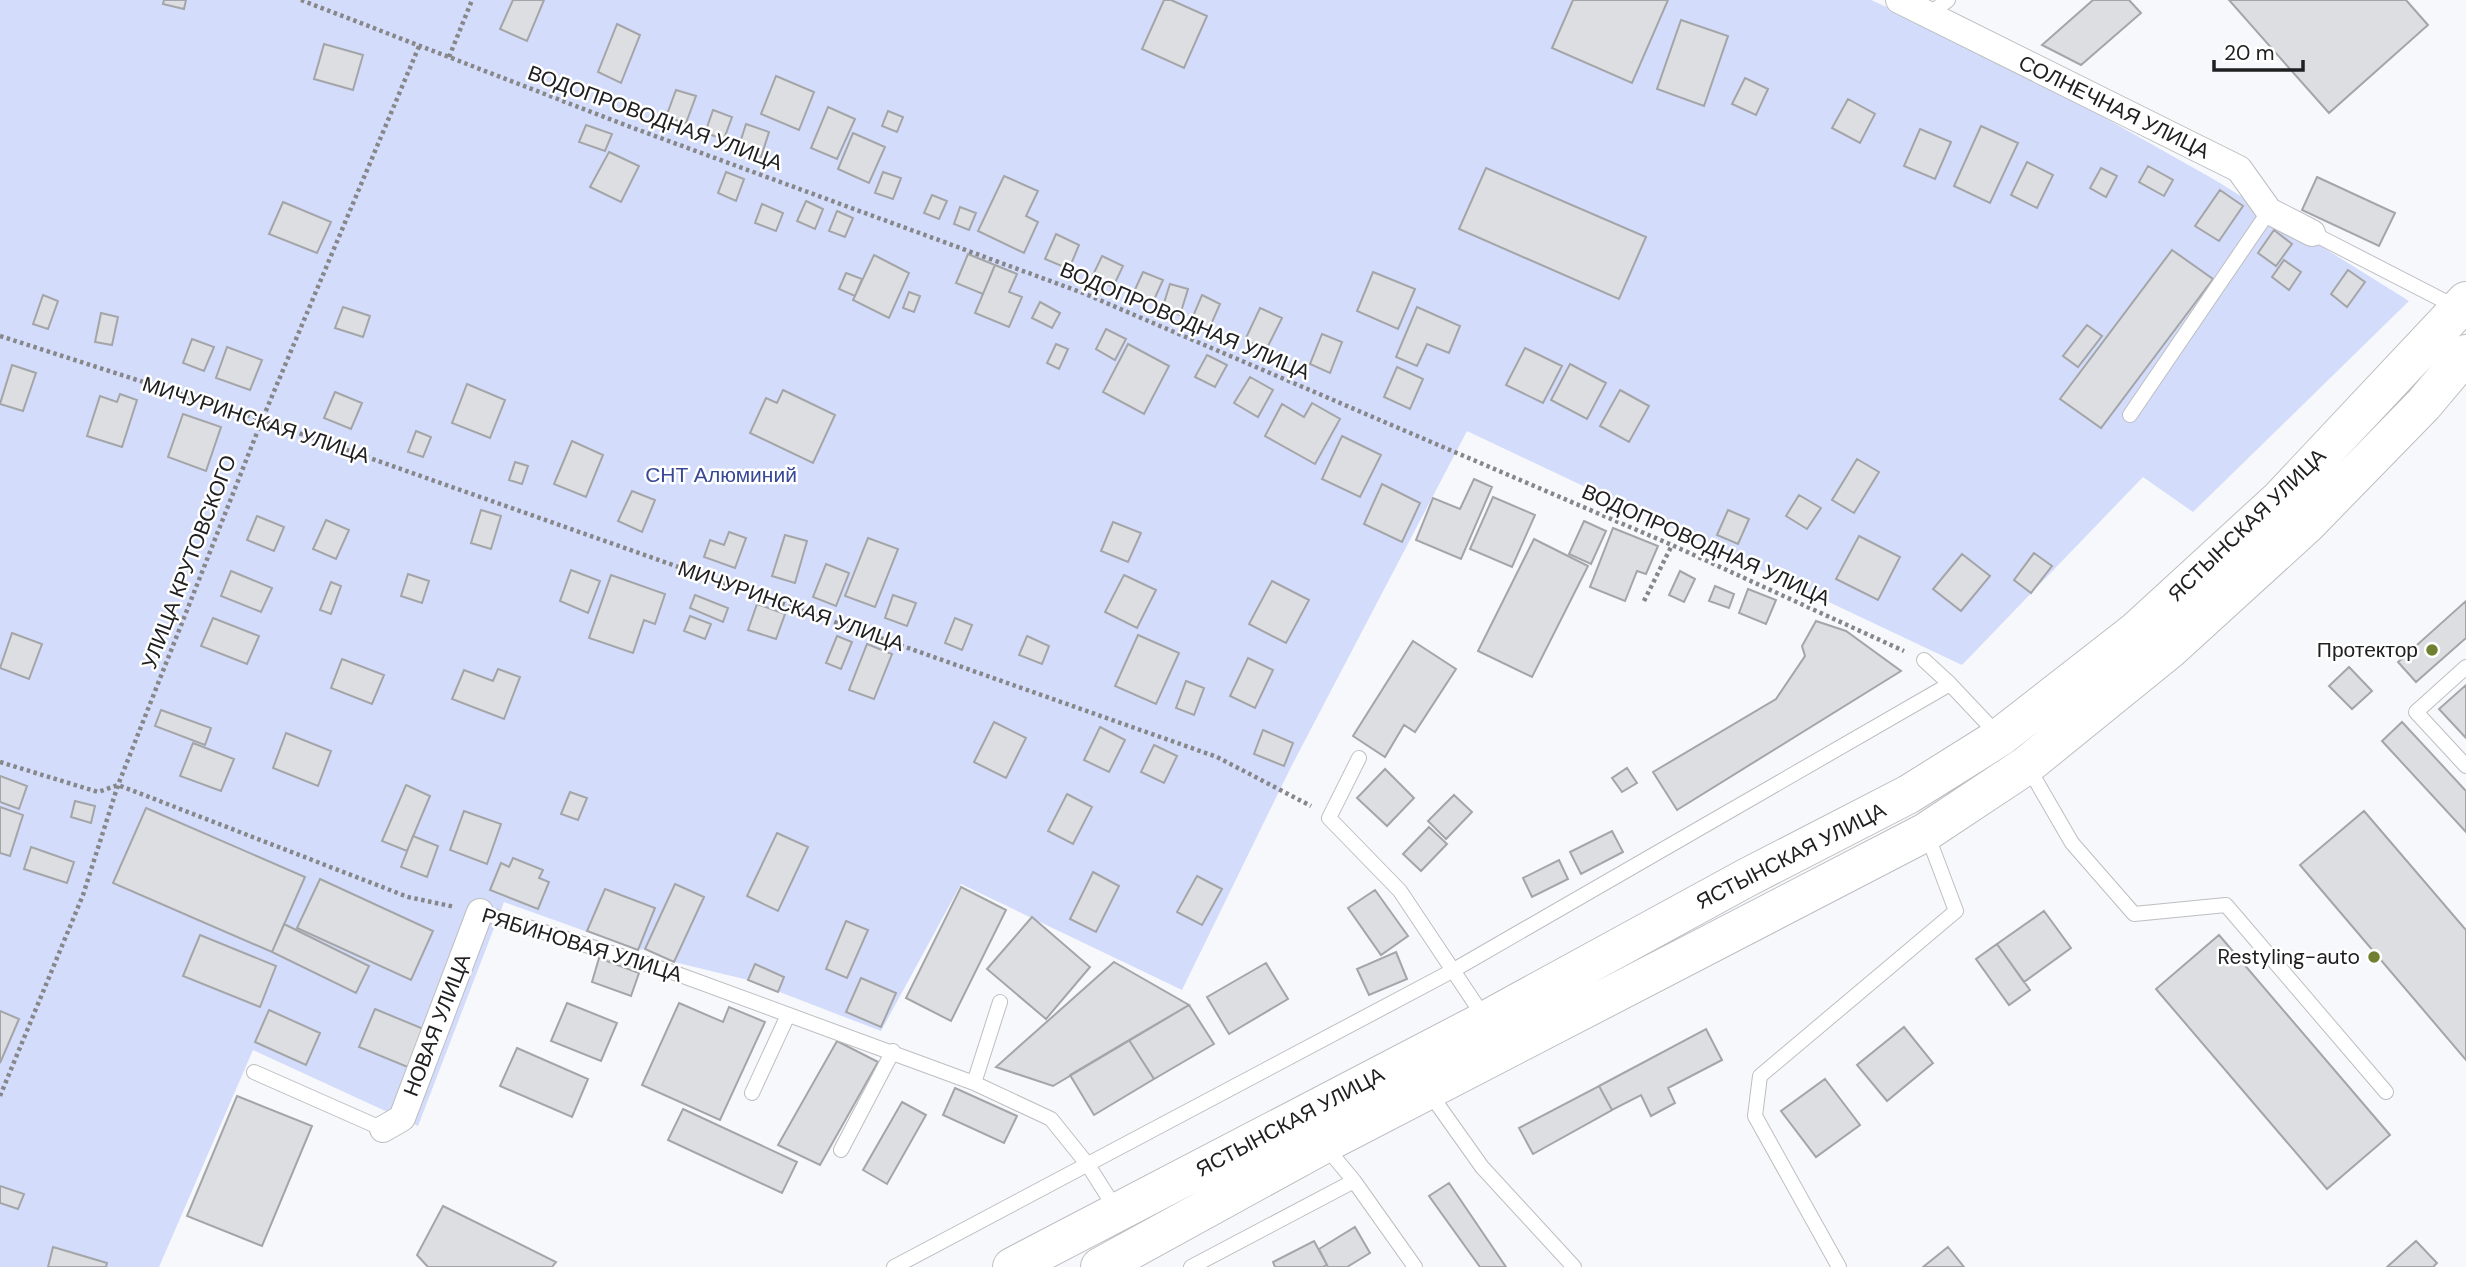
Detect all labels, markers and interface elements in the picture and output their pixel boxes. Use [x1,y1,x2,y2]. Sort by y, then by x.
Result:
scale bar [2214,28,2303,72]
text: 20 m [2224,39,2275,67]
street label: СОЛНЕЧНАЯ УЛИЦА [2014,49,2214,165]
street label: ВОДОПРОВОДНАЯ УЛИЦА [524,59,786,177]
street label: ВОДОПРОВОДНАЯ УЛИЦА [1056,256,1314,386]
street label: МИЧУРИНСКАЯ УЛИЦА [139,370,373,470]
street label: ЯСТЫНСКАЯ УЛИЦА [2162,442,2332,608]
street label: УЛИЦА КРУТОВСКОГО [135,451,243,673]
park label: СНТ Алюминий [645,461,797,489]
street label: ВОДОПРОВОДНАЯ УЛИЦА [1577,477,1835,613]
street label: МИЧУРИНСКАЯ УЛИЦА [674,554,908,658]
place label: Протектор [2317,636,2418,664]
marker: Протектор [2424,642,2440,658]
street label: ЯСТЫНСКАЯ УЛИЦА [1691,796,1891,916]
street label: РЯБИНОВАЯ УЛИЦА [478,901,686,989]
place label: Restyling-auto [2218,943,2360,971]
marker: Restyling-auto [2366,949,2382,965]
street label: НОВАЯ УЛИЦА [397,950,477,1100]
street label: ЯСТЫНСКАЯ УЛИЦА [1191,1060,1389,1184]

